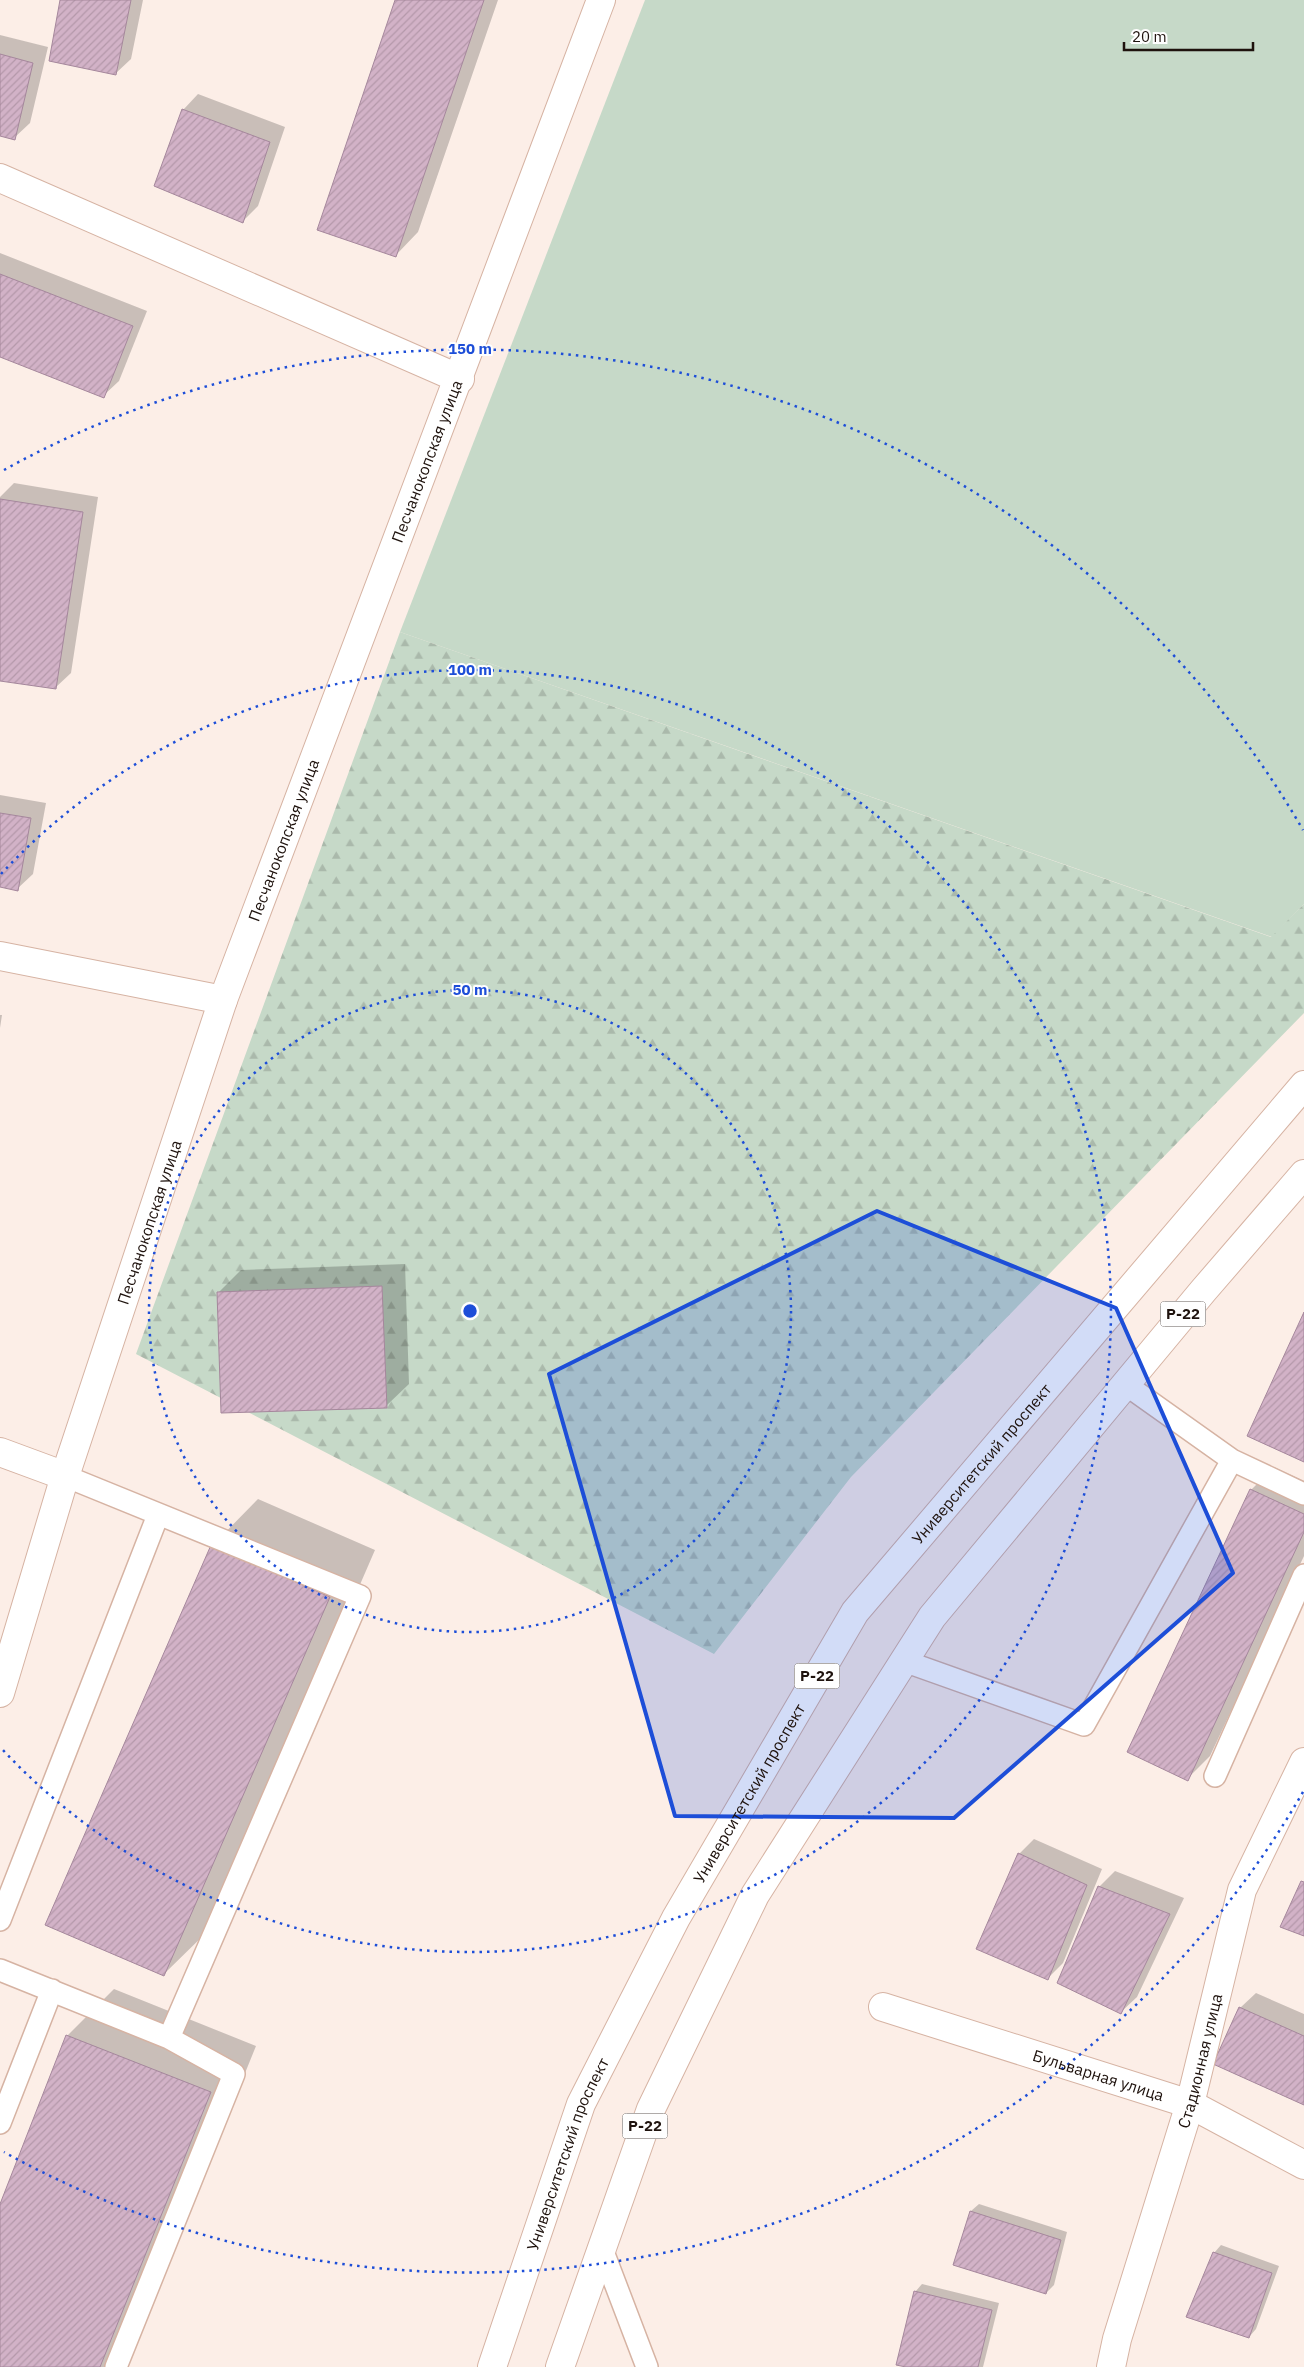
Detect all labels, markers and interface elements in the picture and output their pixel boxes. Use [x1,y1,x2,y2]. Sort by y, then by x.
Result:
scale bar [1124,20,1253,52]
text: 20 m [1132,27,1167,46]
text: 150 m [448,339,492,358]
street label: Песчанокопская улица [387,377,467,545]
text: 100 m [448,660,492,679]
street label: Песчанокопская улица [244,756,323,924]
text: 50 m [453,980,487,999]
street label: Песчанокопская улица [113,1137,186,1307]
centre of rings [461,1302,479,1320]
road number: Р-22 [1160,1302,1206,1326]
street label: Университетский проспект [907,1379,1056,1548]
road number: Р-22 [794,1664,840,1688]
street label: Университетский проспект [689,1699,810,1887]
street label: Стадионная улица [1173,1991,1227,2131]
street label: Бульварная улица [1030,2045,1167,2105]
street label: Университетский проспект [522,2054,613,2253]
road number: Р-22 [622,2114,668,2138]

